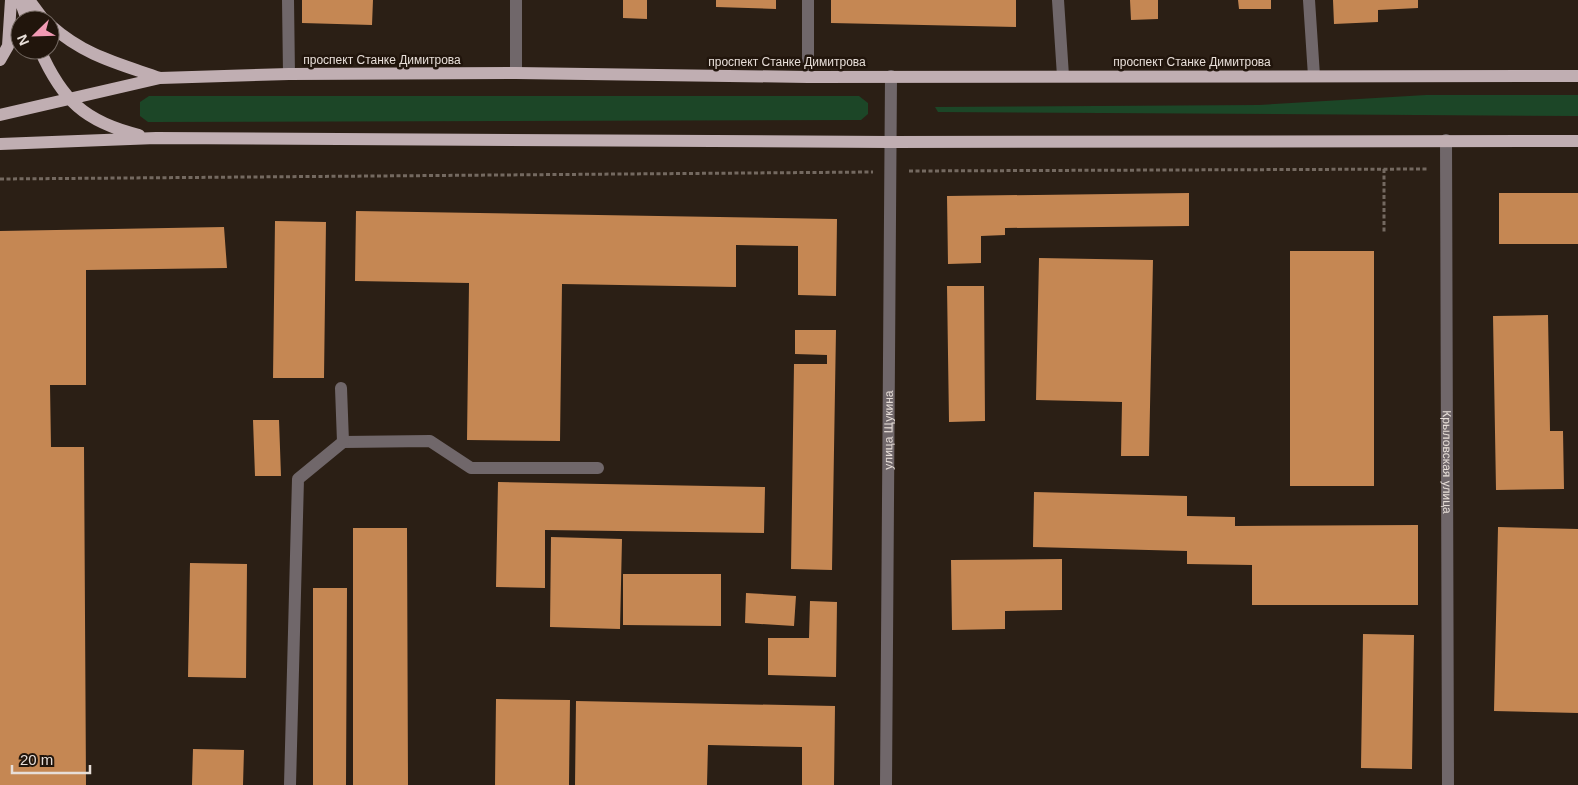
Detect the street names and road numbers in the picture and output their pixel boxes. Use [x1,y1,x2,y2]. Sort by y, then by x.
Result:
street label: проспект Станке Димитрова [303,53,461,67]
street label: проспект Станке Димитрова [708,55,866,69]
street label: проспект Станке Димитрова [1113,55,1271,69]
street label: улица Щукина [881,390,896,470]
street label: Крыловская улица [1440,410,1454,514]

